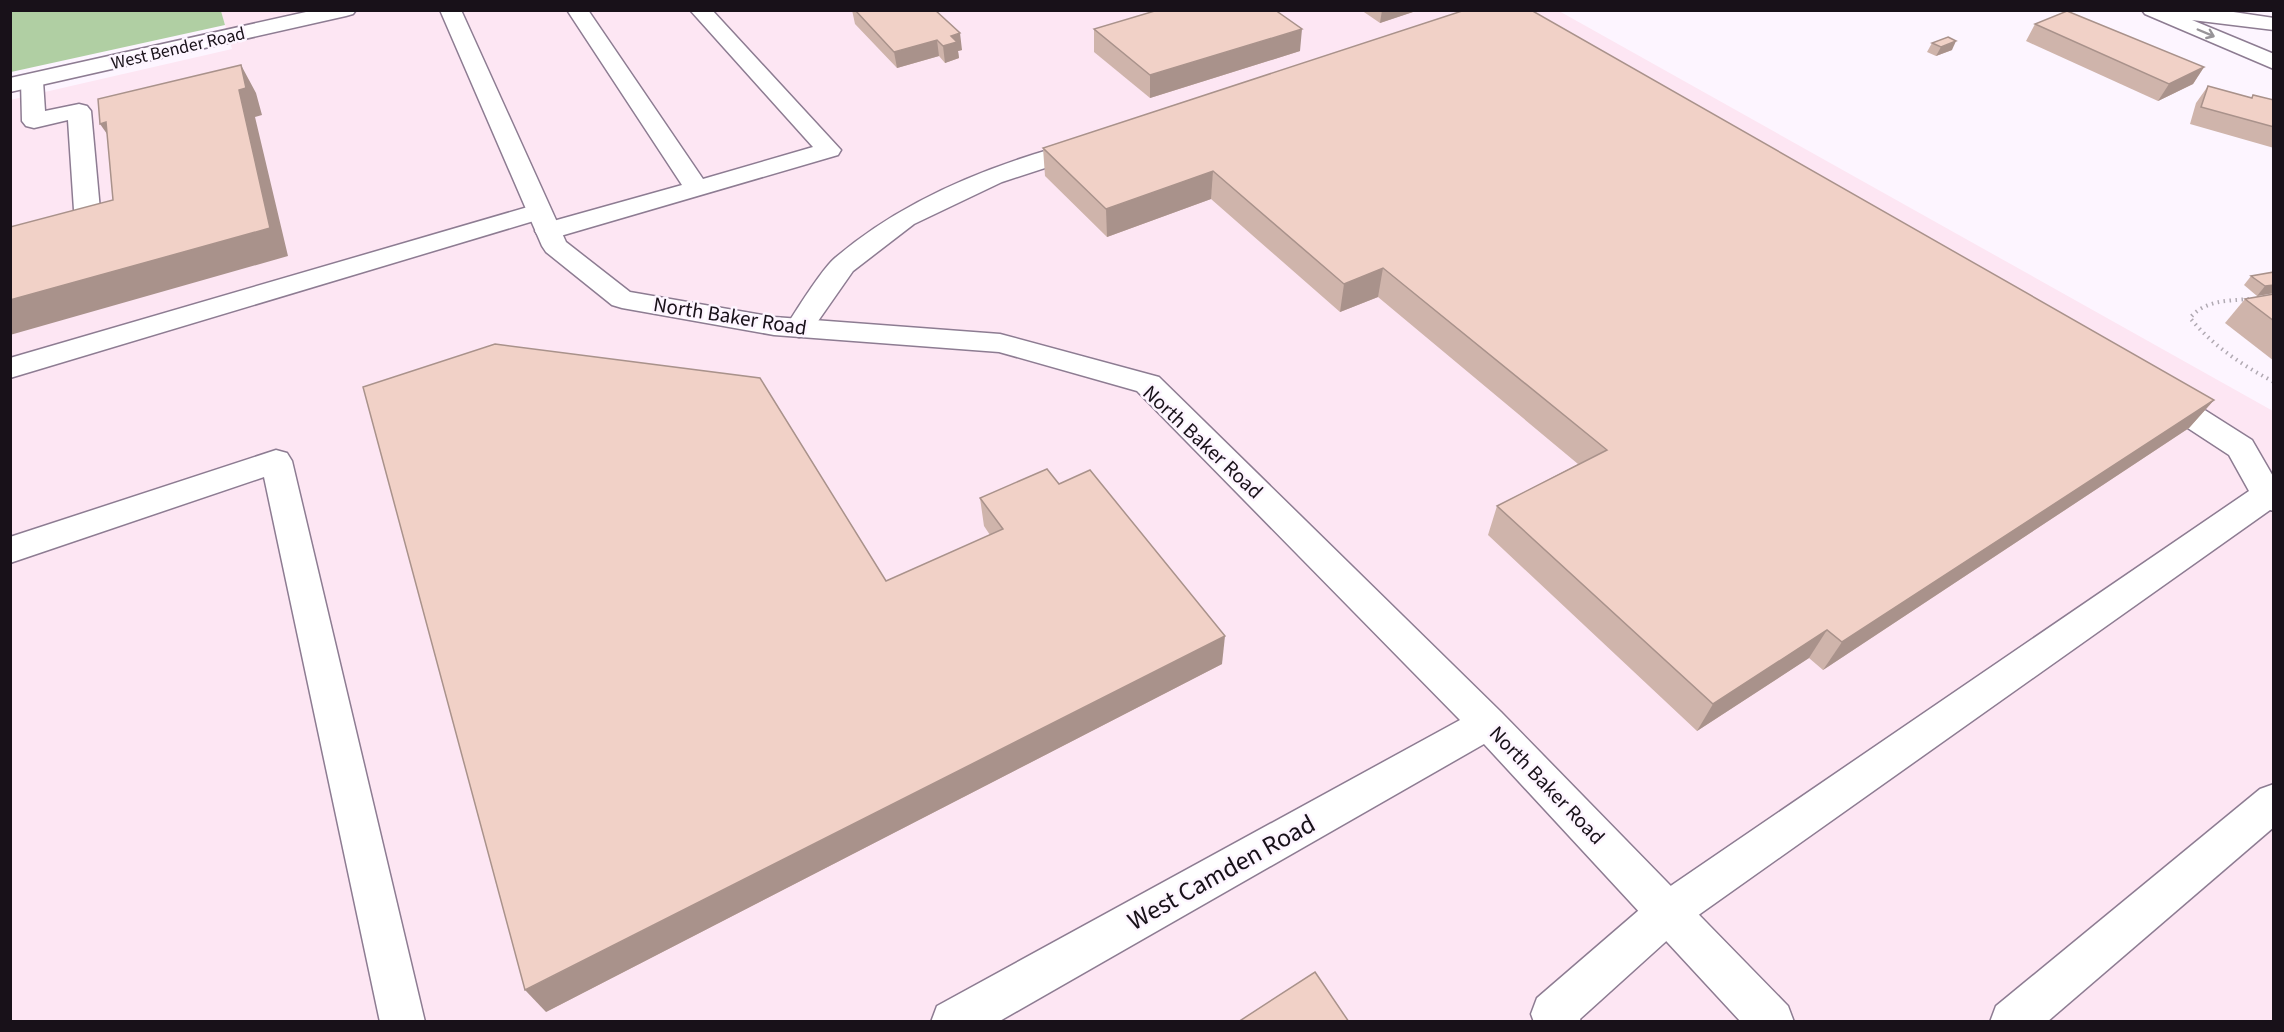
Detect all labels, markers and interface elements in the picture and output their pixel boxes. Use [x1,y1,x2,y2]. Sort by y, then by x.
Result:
street label: West Bender Road [109,21,248,76]
one-way arrow [2197,29,2215,40]
street label: North Baker Road [651,289,809,343]
street label: North Baker Road [1136,378,1270,506]
street label: North Baker Road [1482,719,1612,851]
street label: West Camden Road [1121,805,1322,939]

